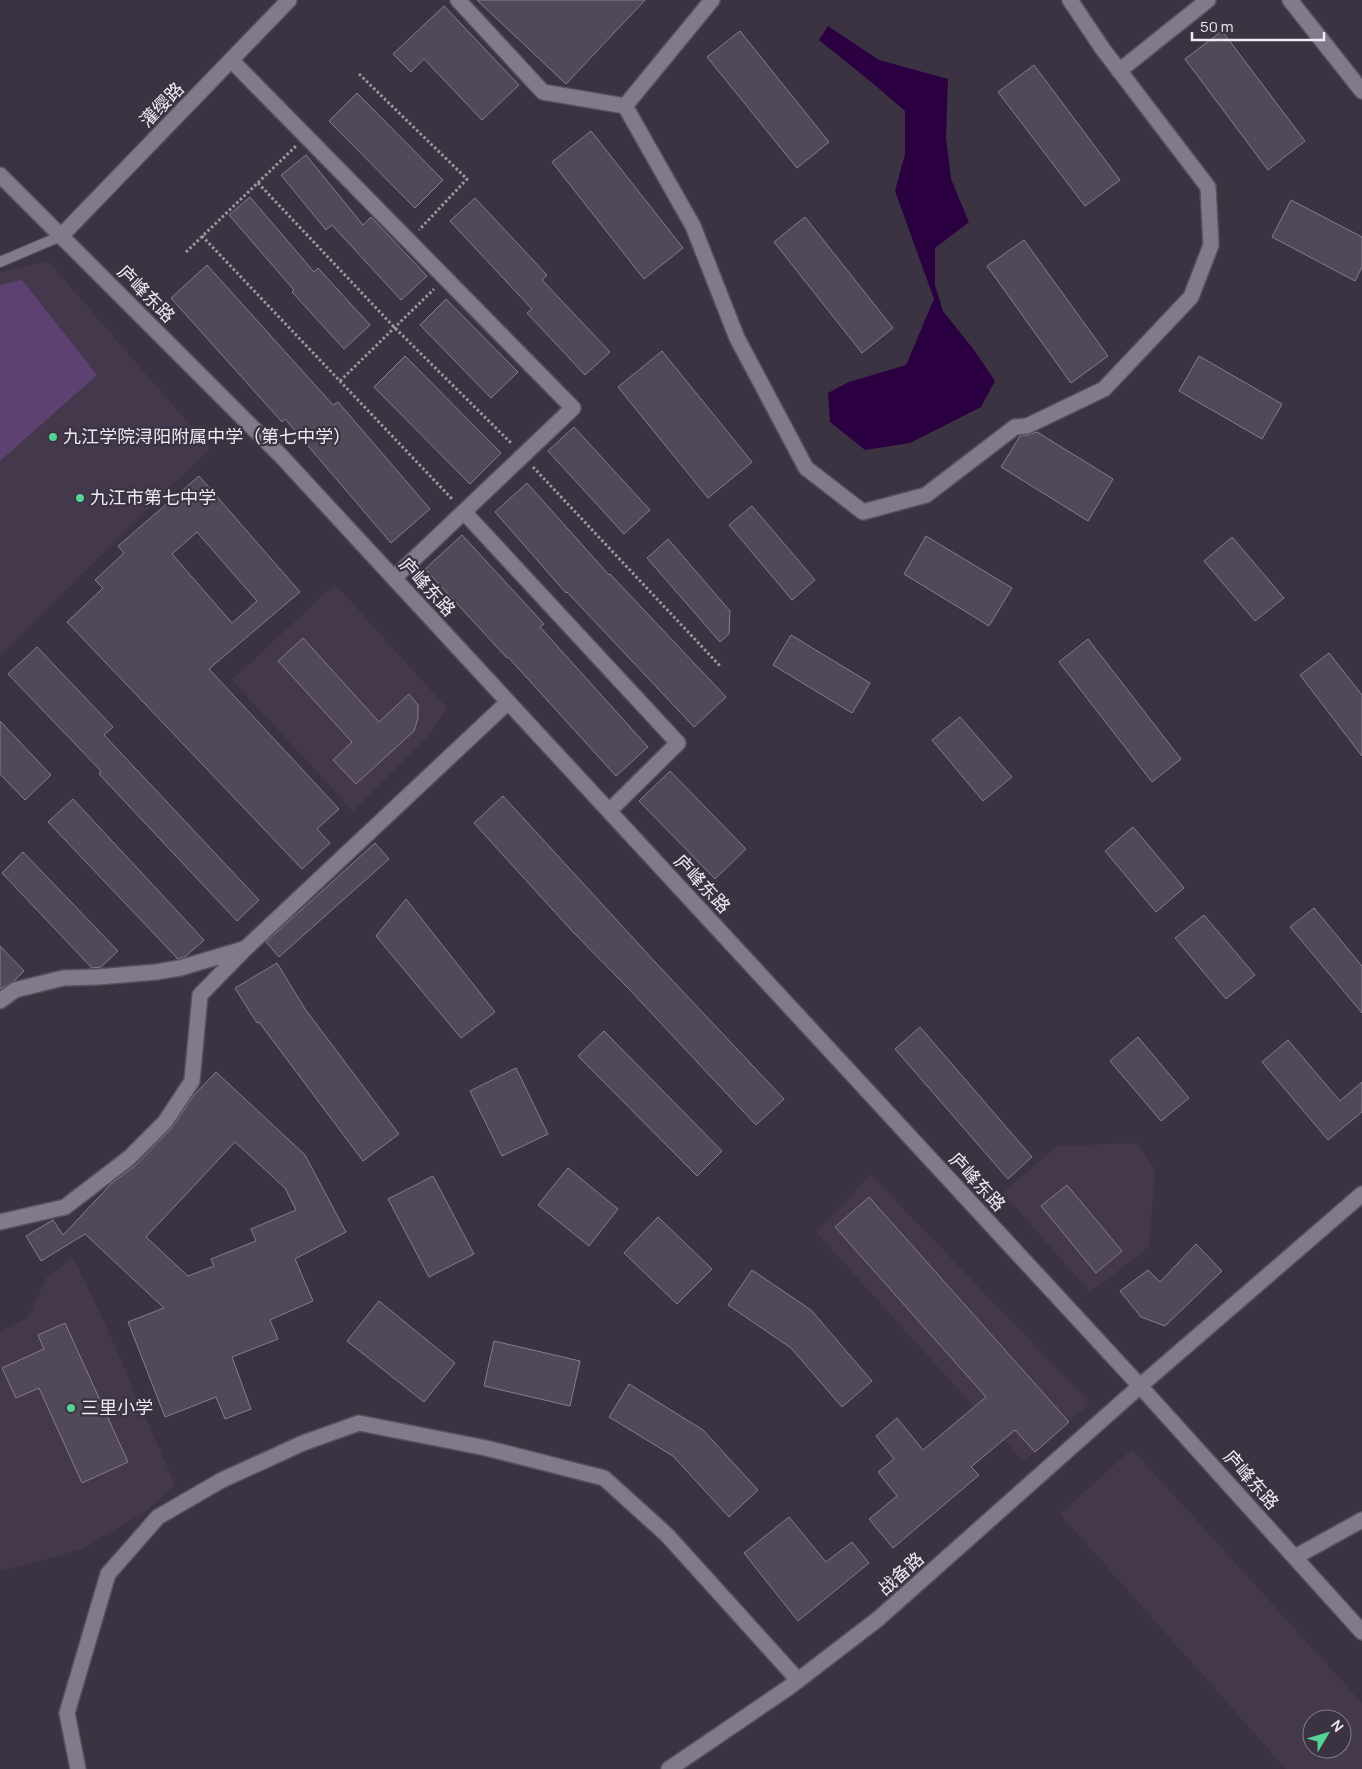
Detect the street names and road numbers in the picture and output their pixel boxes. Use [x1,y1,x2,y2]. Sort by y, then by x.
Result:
street label: 灌缨路 [134,77,189,132]
street label: 庐峰东路 [113,259,181,327]
street label: 庐峰东路 [394,552,461,621]
street label: 庐峰东路 [669,849,736,918]
street label: 庐峰东路 [944,1147,1011,1216]
street label: 庐峰东路 [1219,1445,1285,1514]
street label: 战备路 [872,1546,928,1600]

